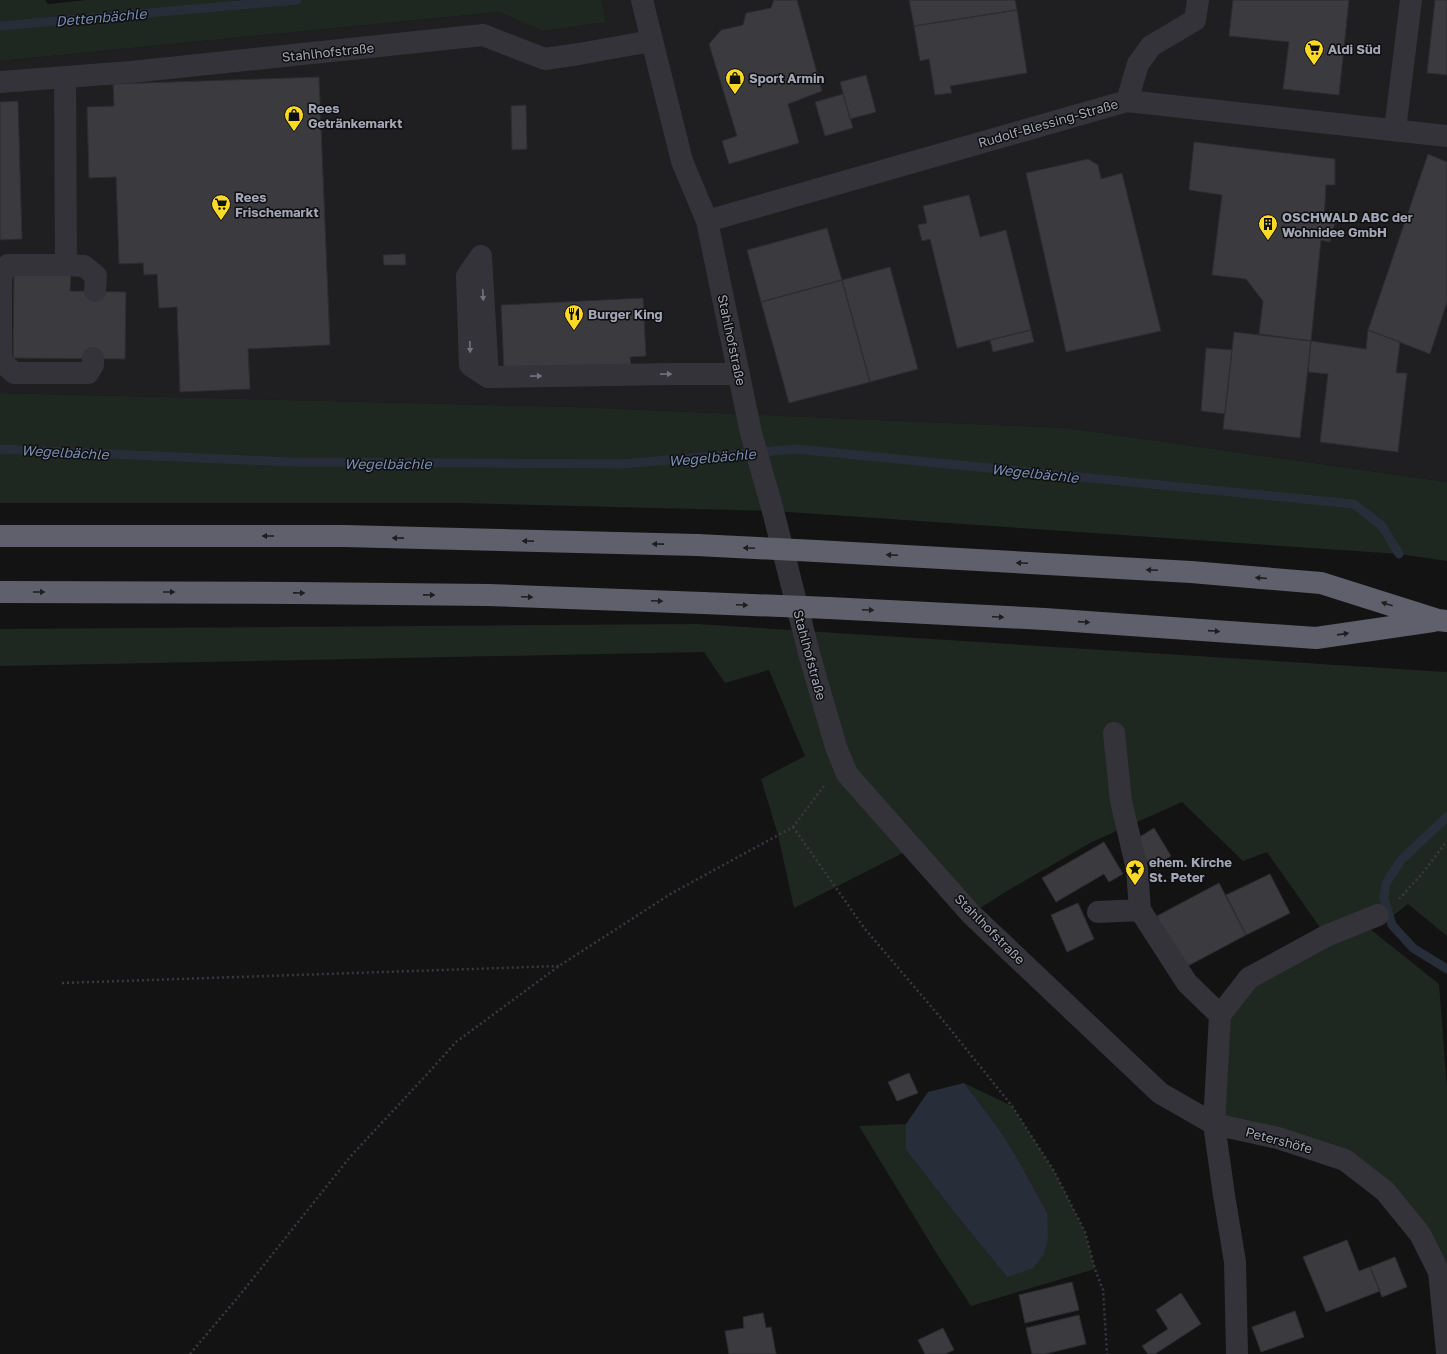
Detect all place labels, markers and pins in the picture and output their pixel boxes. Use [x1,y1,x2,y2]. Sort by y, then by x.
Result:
supermarket icon: Aldi Süd [1303,38,1325,66]
place label: Aldi Süd [1328,41,1381,57]
shop icon: Sport Armin [724,67,746,95]
place label: Sport Armin [749,70,825,86]
place label: Rees Getränkemarkt [308,100,403,131]
shop icon: Rees Getränkemarkt [283,104,305,132]
place label: Rees Frischemarkt [235,189,319,220]
supermarket icon: Rees Frischemarkt [210,193,232,221]
place label: OSCHWALD ABC der Wohnidee GmbH [1282,209,1413,240]
building icon: OSCHWALD ABC der Wohnidee GmbH [1257,213,1279,241]
restaurant icon: Burger King [563,303,585,331]
place label: Burger King [588,306,663,322]
place label: ehem. Kirche St. Peter [1149,854,1232,885]
place icon: ehem. Kirche St. Peter [1124,858,1146,886]

